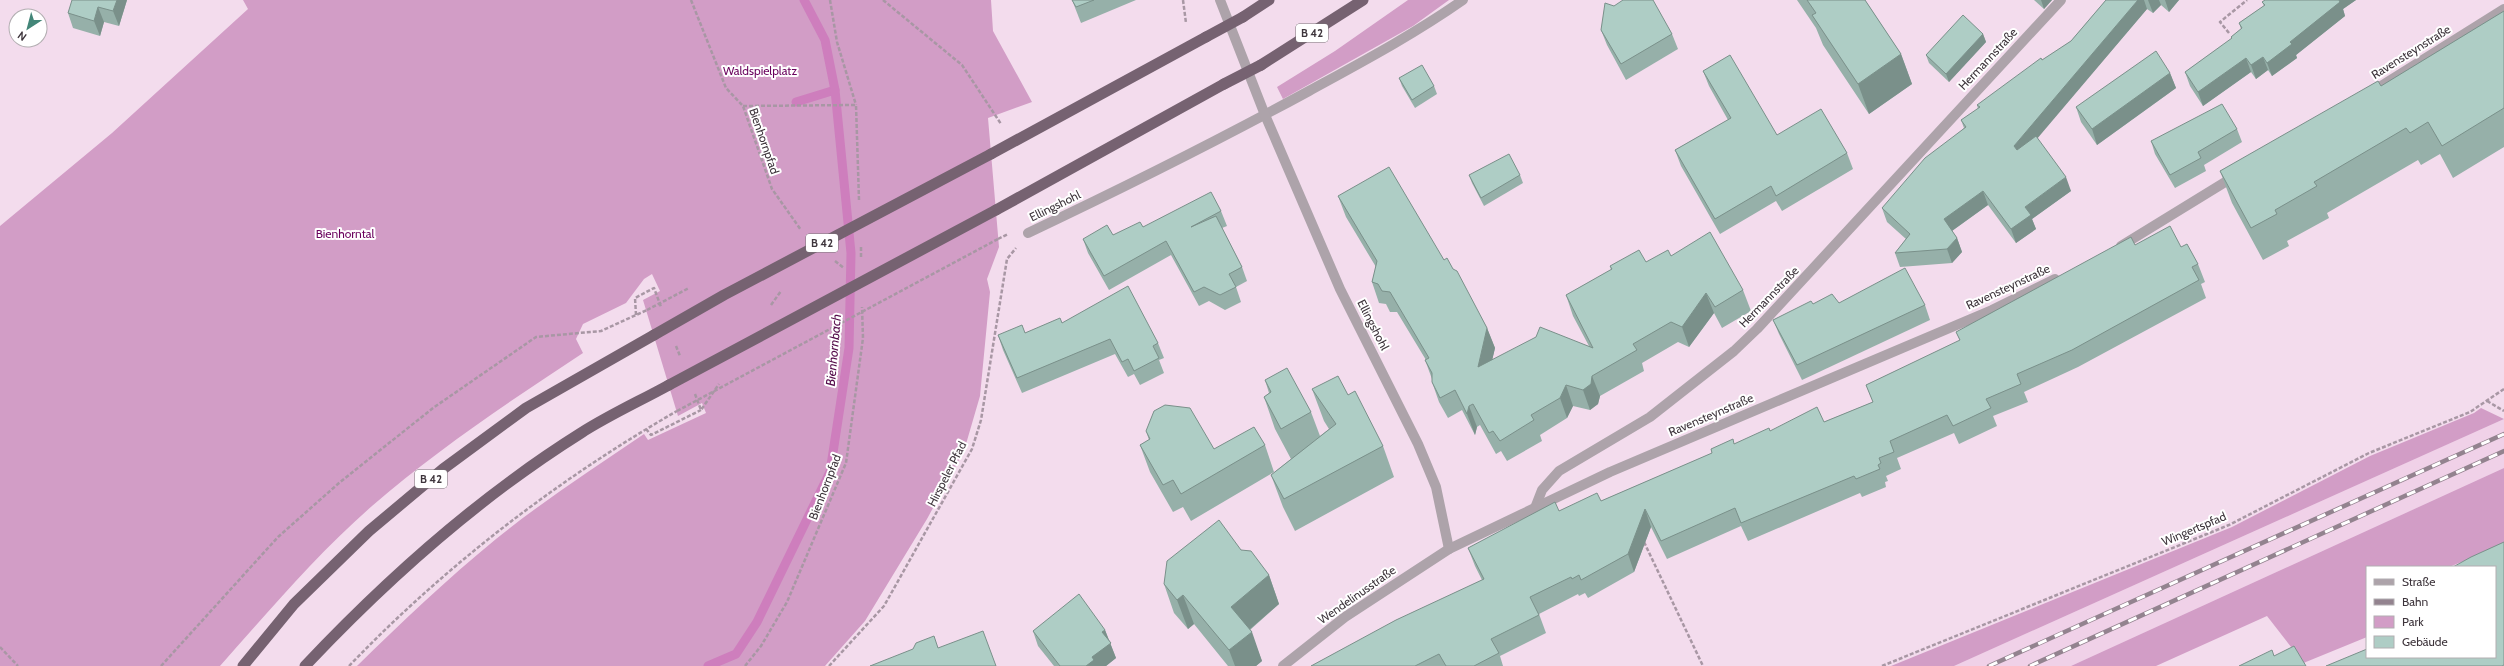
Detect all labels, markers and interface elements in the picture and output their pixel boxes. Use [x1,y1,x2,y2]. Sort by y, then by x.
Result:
north arrow [8,8,48,48]
street label: Ravensteynstraße [2368,21,2453,82]
road number: B 42 [1296,24,1328,42]
street label: Hermannstraße [1955,24,2020,93]
text: N [15,28,29,44]
park label: Waldspielplatz [723,63,797,78]
street label: Bienhornpfad [746,106,783,176]
street label: Ellingshohl [1027,187,1083,224]
park label: Bienhorntal [316,226,374,241]
road number: B 42 [806,234,838,252]
street label: Ravensteynstraße [1964,261,2052,313]
street label: Hermannstraße [1736,263,1802,330]
street label: Ellingshohl [1354,297,1393,353]
water label: Bienhornbach [822,313,844,387]
street label: Ravensteynstraße [1666,390,1755,439]
street label: Hirspeler Pfad [924,439,969,509]
street label: Bienhornpfad [805,452,844,522]
road number: B 42 [415,470,447,488]
street label: Wingertspfad [2159,508,2228,549]
street label: Wendelinusstraße [1315,562,1398,627]
legend [2366,566,2496,658]
text: Straße [2402,574,2435,589]
text: Bahn [2402,594,2428,609]
text: Park [2402,614,2424,629]
text: Gebäude [2402,634,2448,649]

